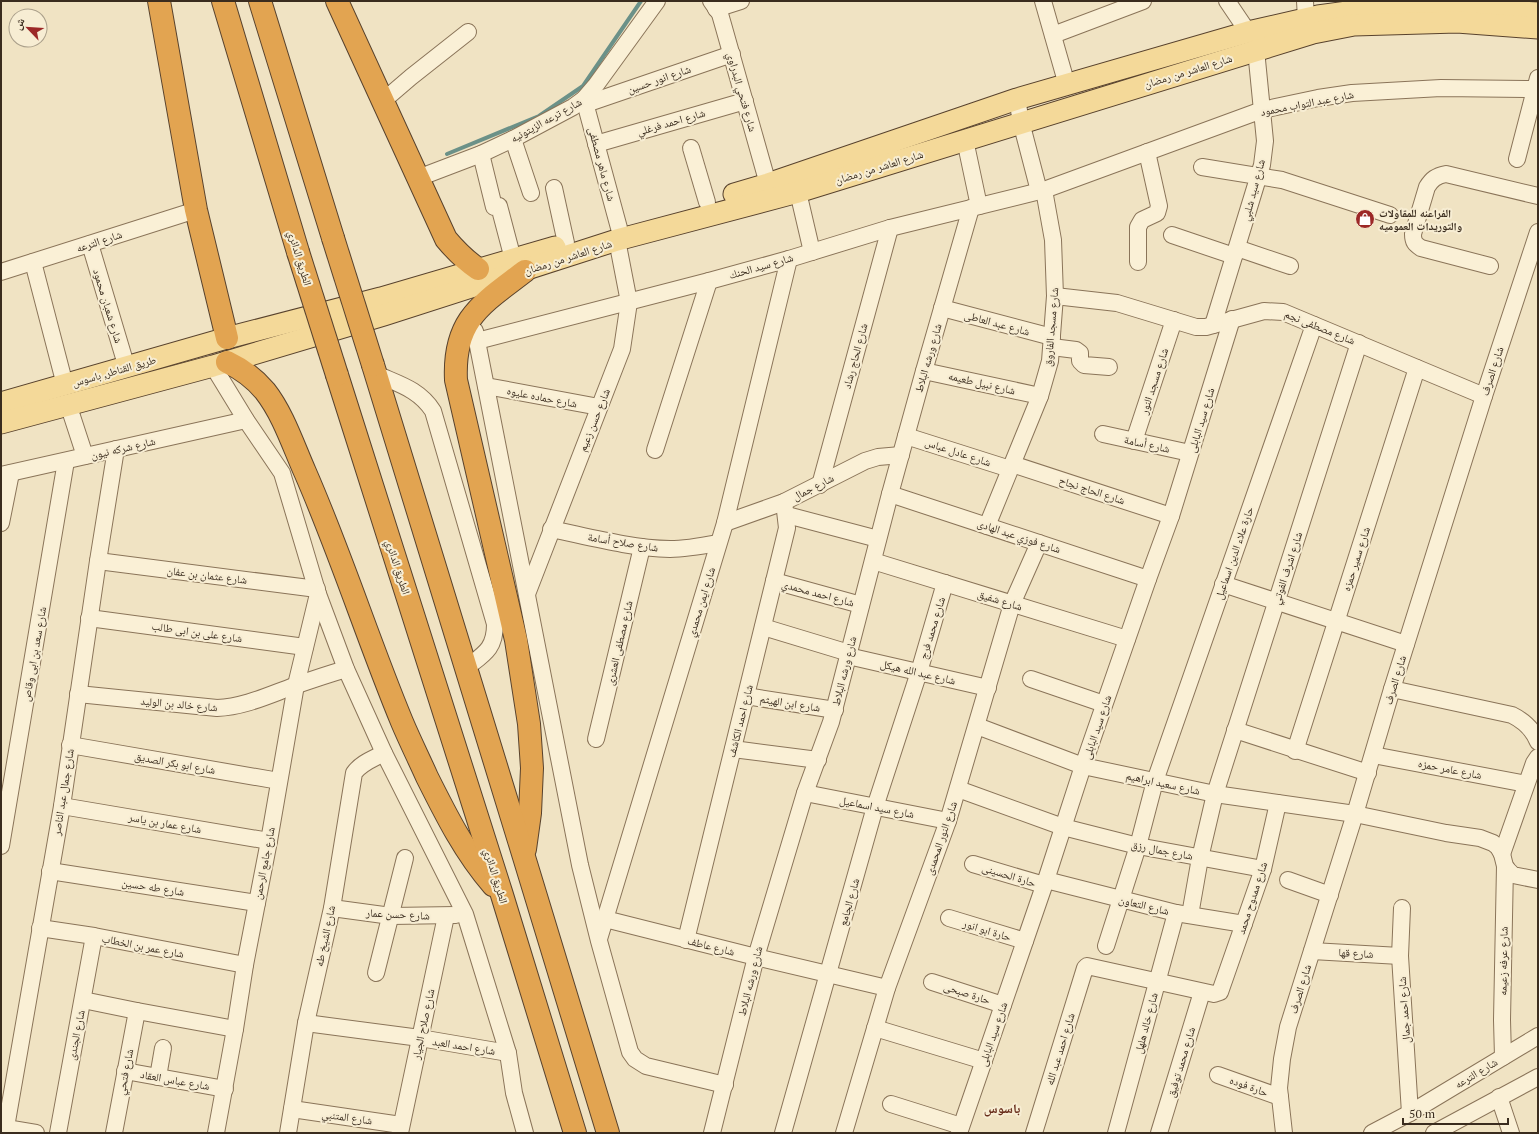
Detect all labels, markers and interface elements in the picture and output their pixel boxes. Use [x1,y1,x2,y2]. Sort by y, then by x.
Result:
north arrow [8,8,48,48]
text: ش [10,15,29,32]
street label: شارع فتحي البدراوي [722,51,760,134]
street label: شارع العاشر من رمضان [1142,51,1234,91]
street label: شارع انور حسين [626,62,692,96]
street label: شارع عبد التواب محمود [1259,87,1355,119]
street label: شارع ترعه الزيتونيه [508,95,584,145]
street label: شارع احمد فرغلي [635,106,707,140]
street label: شارع ماهر مصطفى [585,125,619,203]
street label: شارع العاشر من رمضان [833,147,925,187]
street label: شارع سيد شلبي [1238,158,1270,223]
place label: الفراعنه للمقاولات والتوريدات العموميه [1379,206,1462,233]
shop icon: الفراعنه للمقاولات والتوريدات العموميه [1354,208,1376,230]
street label: شارع الترعه [74,227,124,255]
street label: الطريق الدائري [283,229,315,288]
street label: شارع العاشر من رمضان [522,236,614,278]
street label: شارع سيد الحنك [727,250,795,282]
street label: شارع شعبان محمود [90,267,126,345]
street label: شارع مسجد الفاروق [1041,287,1061,367]
street label: شارع مصطفى نجم [1282,307,1357,348]
street label: شارع عبد العاطى [963,308,1031,338]
street label: شارع الحاج رشاد [840,322,870,390]
street label: شارع ورشه البلاط [911,322,945,394]
street label: شارع الصرف [1477,345,1507,397]
street label: شارع مسجد النور [1136,346,1171,417]
street label: طريق القناطر, باسوس [70,352,158,390]
street label: شارع نبيل طعيمه [947,369,1017,397]
street label: شارع حماده عليوه [506,383,578,411]
street label: شارع سيد البابلى [1185,386,1217,454]
street label: شارع حسن زعيم [575,387,614,454]
street label: شارع أسامة [1123,432,1171,456]
street label: شارع شركه نيون [89,434,157,462]
street label: شارع عادل عباس [923,435,993,469]
street label: شارع جمال [790,471,836,503]
street label: شارع الحاج نجاح [1057,473,1127,507]
street label: حارة علاء الدين اسماعيل [1212,505,1256,601]
street label: شارع فوزي عبد الهادى [975,516,1063,558]
street label: شارع سمير حمزه [1339,525,1373,593]
street label: شارع صلاح أسامة [587,530,659,554]
street label: شارع اشرف الفوتي [1269,530,1307,607]
street label: الطريق الدائري [381,538,413,597]
street label: شارع عثمان بن عفان [166,563,248,587]
street label: شارع ايمن محمدي [684,565,720,639]
street label: شارع احمد محمدي [780,577,856,611]
street label: شارع شفيق [976,587,1024,613]
street label: شارع محمد فرج [916,595,948,661]
street label: شارع مصطفى العشرى [602,599,636,687]
street label: شارع سعد بن ابى وقاص [19,606,49,702]
street label: شارع على بن ابى طالب [151,619,243,645]
street label: شارع ورشه البلاط [829,635,859,707]
street label: شارع الصرف [1381,654,1409,706]
street label: شارع عبد الله هيكل [879,657,957,687]
street label: شارع احمد الكاشف [724,683,756,759]
street label: شارع ابن الهيثم [759,691,821,716]
street label: شارع سيد البابلى [1079,693,1115,761]
street label: شارع خالد بن الوليد [140,694,218,714]
street label: شارع جمال عبد الناصر [49,748,77,837]
street label: شارع ابو بكر الصديق [134,749,216,777]
street label: شارع عامر حمزه [1417,756,1483,782]
street label: شارع سعيد ابراهيم [1125,768,1201,799]
street label: شارع سيد اسماعيل [838,793,916,821]
street label: شارع النور المحمدى [922,799,960,877]
street label: شارع عمار بن ياسر [126,810,203,836]
street label: شارع جامع الرحمن [250,826,278,900]
street label: شارع جمال رزق [1130,837,1194,863]
street label: الطريق الدائري [479,847,511,906]
street label: حارة الحسينى [980,860,1038,890]
street label: شارع ممدوح محمد [1234,860,1270,936]
street label: شارع طه حسين [121,875,185,899]
street label: شارع الجامع [836,877,862,927]
street label: شارع التعاون [1117,892,1171,918]
street label: شارع الشيخ طه [312,904,338,968]
street label: شارع حسن عمار [365,905,430,923]
street label: حارة ابو انور [960,916,1013,944]
street label: شارع عرفه زعيمه [1495,926,1511,996]
street label: شارع عمر بن الخطاب [101,931,185,961]
street label: شارع عاطف [686,933,736,959]
street label: شارع ورشه البلاط [735,945,765,1017]
street label: شارع قها [1338,945,1374,961]
street label: شارع الصرف [1286,963,1314,1015]
street label: شارع احمد جمال [1395,976,1413,1044]
street label: حارة صبحى [942,979,992,1007]
street label: شارع صلاح الجيار [408,987,437,1062]
street label: شارع خالد هلهل [1131,991,1161,1055]
street label: شارع سيد البابلى [975,1000,1011,1068]
street label: شارع الجندى [64,1009,88,1061]
street label: شارع احمد عبد الله [1042,1011,1078,1087]
street label: شارع محمد توفيق [1164,1025,1198,1099]
street label: شارع احمد العبد [432,1034,496,1058]
street label: شارع فتحي [114,1048,138,1097]
street label: شارع الترعه [1452,1055,1500,1091]
street label: شارع عباس العقاد [139,1067,211,1093]
street label: حارة فوده [1228,1073,1270,1099]
district label: باسوس [984,1099,1021,1117]
scale bar [1403,1100,1508,1126]
text: 50 m [1409,1106,1436,1121]
street label: شارع المتنبي [321,1107,373,1129]

